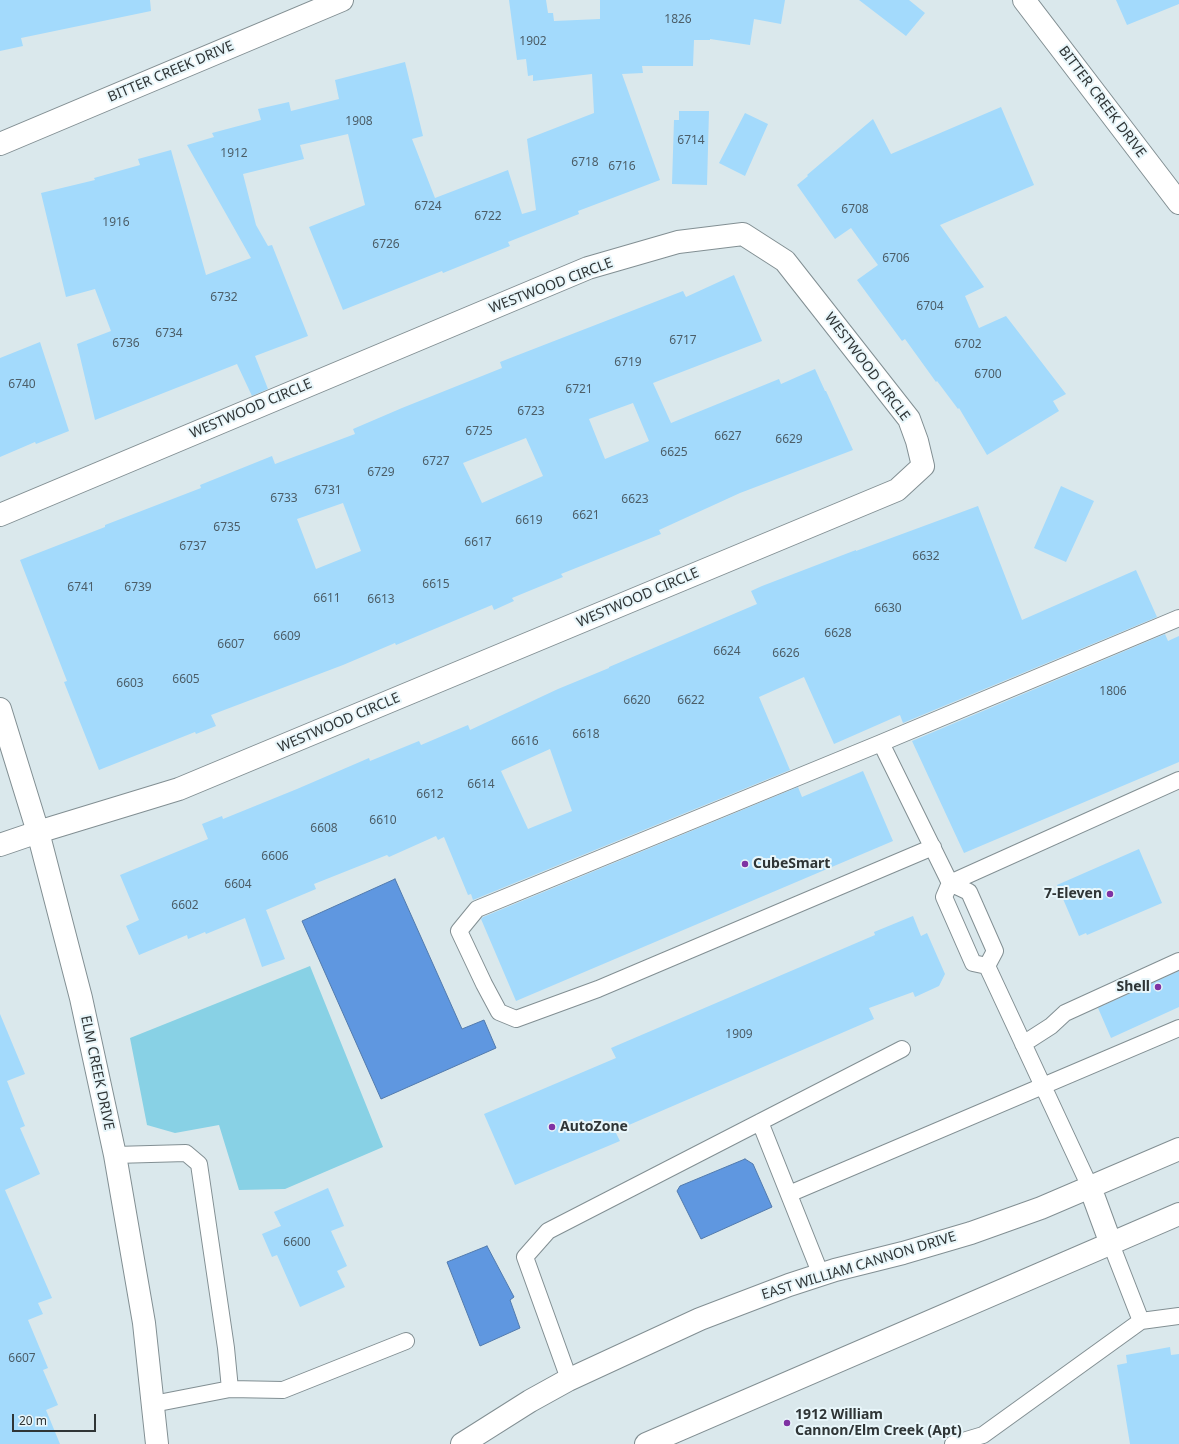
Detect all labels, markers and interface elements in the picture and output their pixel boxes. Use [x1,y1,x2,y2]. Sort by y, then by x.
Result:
house number: 1826 [664,13,692,27]
house number: 1902 [519,35,547,49]
street label: BITTER CREEK DRIVE [106,38,236,106]
street label: BITTER CREEK DRIVE [1055,43,1149,161]
house number: 1908 [345,115,373,129]
house number: 6714 [677,134,705,148]
house number: 1912 [220,147,248,161]
house number: 6718 [571,156,599,170]
house number: 6716 [608,160,636,174]
house number: 6724 [414,200,442,214]
house number: 6708 [841,203,869,217]
house number: 6722 [474,210,502,224]
house number: 1916 [102,216,130,230]
house number: 6726 [372,238,400,252]
house number: 6706 [882,252,910,266]
street label: WESTWOOD CIRCLE [487,255,615,317]
house number: 6732 [210,291,238,305]
house number: 6704 [916,300,944,314]
street label: WESTWOOD CIRCLE [821,310,913,424]
house number: 6734 [155,327,183,341]
house number: 6717 [669,334,697,348]
house number: 6736 [112,337,140,351]
house number: 6702 [954,338,982,352]
house number: 6719 [614,356,642,370]
house number: 6700 [974,368,1002,382]
street label: WESTWOOD CIRCLE [187,376,315,442]
house number: 6740 [8,378,36,392]
house number: 6721 [565,383,593,397]
house number: 6723 [517,405,545,419]
house number: 6725 [465,425,493,439]
house number: 6627 [714,430,742,444]
house number: 6629 [775,433,803,447]
house number: 6625 [660,446,688,460]
house number: 6727 [422,455,450,469]
house number: 6729 [367,466,395,480]
house number: 6731 [314,484,342,498]
house number: 6733 [270,492,298,506]
house number: 6623 [621,493,649,507]
house number: 6621 [572,509,600,523]
house number: 6619 [515,514,543,528]
house number: 6735 [213,521,241,535]
house number: 6617 [464,536,492,550]
house number: 6737 [179,540,207,554]
house number: 6632 [912,550,940,564]
street label: WESTWOOD CIRCLE [574,565,702,631]
house number: 6615 [422,578,450,592]
house number: 6741 [67,581,95,595]
house number: 6739 [124,581,152,595]
house number: 6611 [313,592,341,606]
house number: 6613 [367,593,395,607]
house number: 6630 [874,602,902,616]
house number: 6628 [824,627,852,641]
house number: 6609 [273,630,301,644]
house number: 6607 [217,638,245,652]
house number: 6624 [713,645,741,659]
house number: 6626 [772,647,800,661]
house number: 6605 [172,673,200,687]
house number: 6603 [116,677,144,691]
house number: 1806 [1099,685,1127,699]
street label: WESTWOOD CIRCLE [275,690,403,756]
house number: 6620 [623,694,651,708]
house number: 6622 [677,694,705,708]
house number: 6618 [572,728,600,742]
house number: 6616 [511,735,539,749]
house number: 6614 [467,778,495,792]
house number: 6612 [416,788,444,802]
house number: 6610 [369,814,397,828]
house number: 6608 [310,822,338,836]
house number: 6606 [261,850,289,864]
place label: CubeSmart [753,856,830,872]
marker: CubeSmart [740,859,750,869]
house number: 6604 [224,878,252,892]
place label: 7-Eleven [1044,886,1102,902]
marker: 7-Eleven [1105,889,1115,899]
house number: 6602 [171,899,199,913]
place label: Shell [1116,979,1150,995]
marker: Shell [1153,982,1163,992]
street label: ELM CREEK DRIVE [77,1014,117,1132]
house number: 1909 [725,1028,753,1042]
place label: AutoZone [560,1119,628,1135]
marker: AutoZone [547,1122,557,1132]
street label: EAST WILLIAM CANNON DRIVE [760,1228,958,1304]
house number: 6600 [283,1236,311,1250]
house number: 6607 [8,1352,36,1366]
scale bar [14,1406,98,1432]
place label: 1912 William Cannon/Elm Creek (Apt) [795,1407,962,1440]
text: 20 m [19,1412,47,1429]
marker: 1912 William Cannon/Elm Creek (Apt) [782,1418,792,1428]

